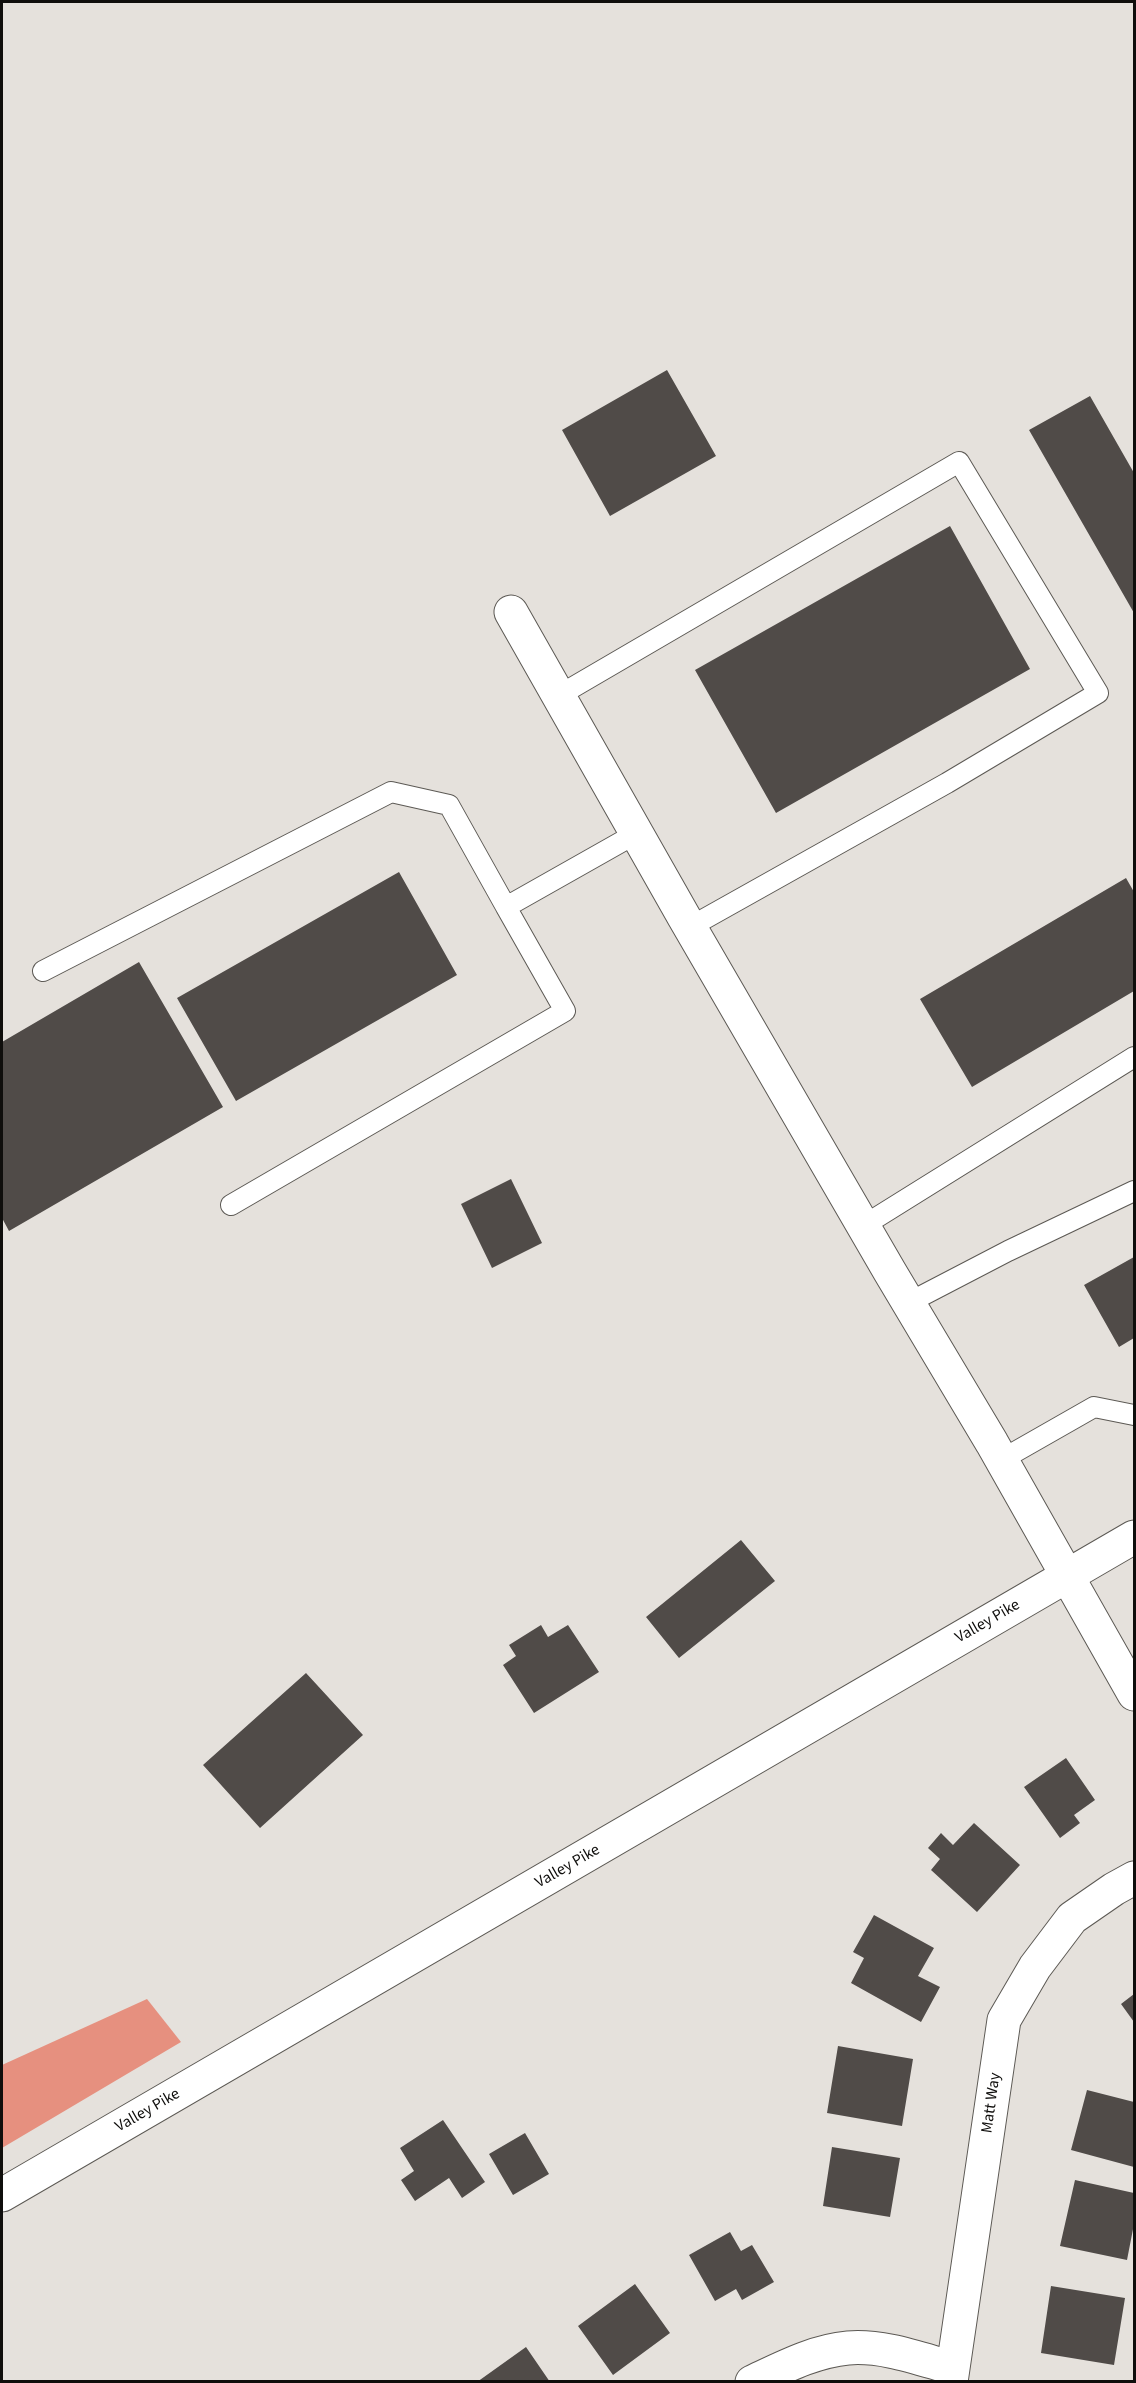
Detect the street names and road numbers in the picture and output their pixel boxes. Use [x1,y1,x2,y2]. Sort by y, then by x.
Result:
street label: Valley Pike [952,1596,1024,1648]
street label: Valley Pike [532,1841,604,1893]
street label: Matt Way [978,2071,1006,2135]
street label: Valley Pike [112,2085,184,2137]

